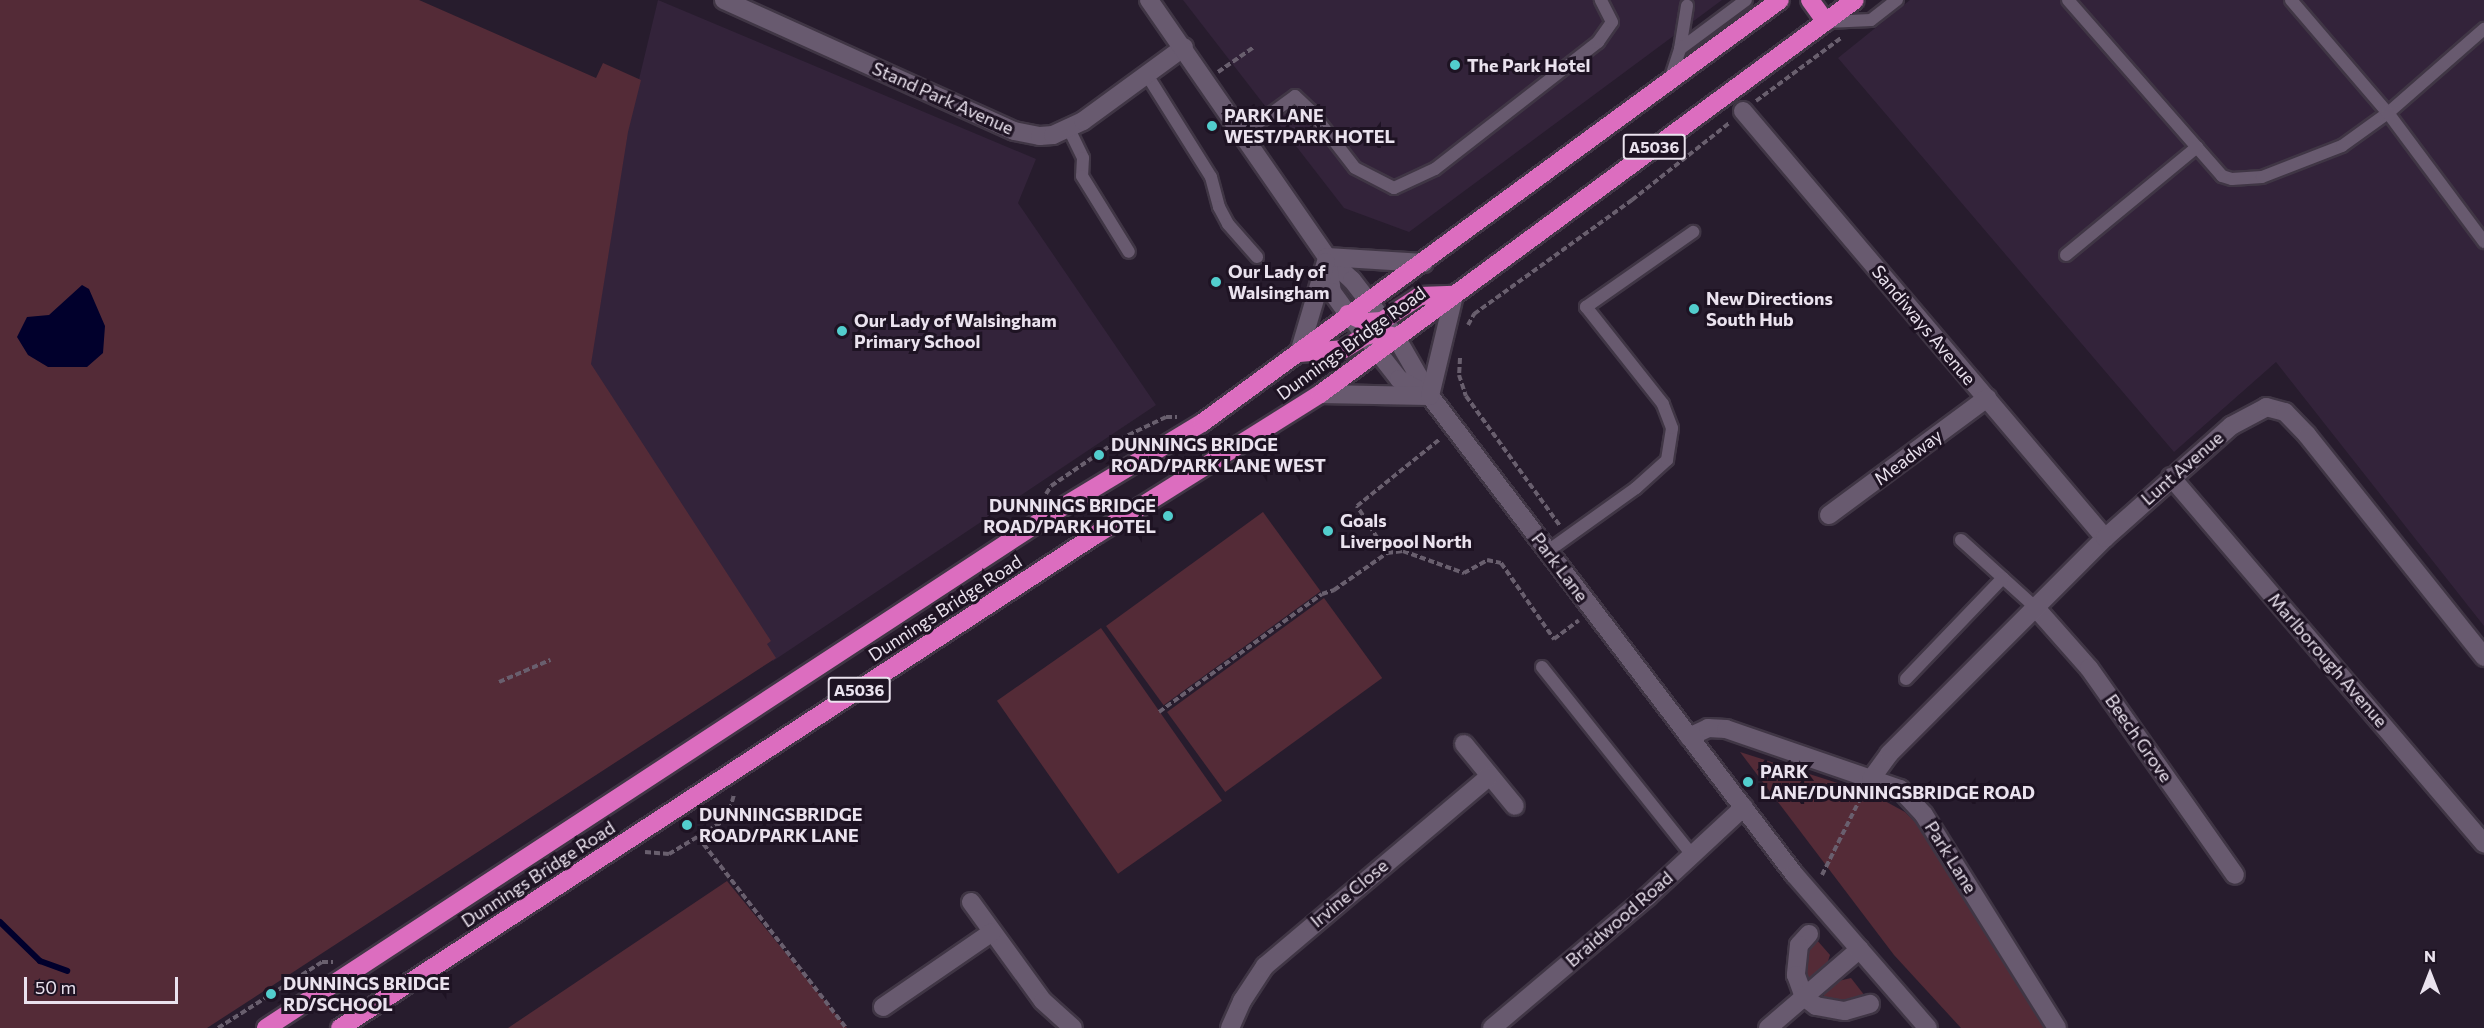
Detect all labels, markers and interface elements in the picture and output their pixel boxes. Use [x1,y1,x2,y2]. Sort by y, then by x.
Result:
place label: The Park Hotel [1467,54,1590,76]
street label: Stand Park Avenue [869,57,1017,139]
marker: The Park Hotel [1448,58,1462,72]
place label: PARK LANE WEST/PARK HOTEL [1224,105,1395,148]
marker: PARK LANE WEST/PARK HOTEL [1205,119,1219,133]
road number: A5036 [1622,134,1686,160]
place label: Our Lady of Walsingham [1228,261,1330,304]
street label: Sandiways Avenue [1868,261,1980,389]
marker: Our Lady of Walsingham [1209,275,1223,289]
street label: Dunnings Bridge Road [1272,282,1430,404]
place label: New Directions South Hub [1706,288,1833,330]
marker: New Directions South Hub [1687,302,1701,316]
place label: Our Lady of Walsingham Primary School [854,310,1057,352]
marker: Our Lady of Walsingham Primary School [835,324,849,338]
street label: Meadway [1870,425,1946,489]
street label: Lunt Avenue [2137,427,2227,509]
place label: DUNNINGS BRIDGE ROAD/PARK LANE WEST [1111,434,1326,476]
marker: DUNNINGS BRIDGE ROAD/PARK LANE WEST [1092,448,1106,462]
place label: DUNNINGS BRIDGE ROAD/PARK HOTEL [983,495,1156,538]
marker: DUNNINGS BRIDGE ROAD/PARK HOTEL [1161,509,1175,523]
place label: Goals Liverpool North [1340,510,1472,552]
marker: Goals Liverpool North [1321,524,1335,538]
street label: Park Lane [1527,528,1593,606]
street label: Dunnings Bridge Road [864,550,1026,666]
street label: Marlborough Avenue [2264,588,2392,732]
road number: A5036 [828,677,890,703]
street label: Beech Grove [2101,690,2177,786]
place label: PARK LANE/DUNNINGSBRIDGE ROAD [1760,761,2035,804]
marker: PARK LANE/DUNNINGSBRIDGE ROAD [1741,775,1755,789]
place label: DUNNINGSBRIDGE ROAD/PARK LANE [699,804,862,846]
street label: Dunnings Bridge Road [457,816,619,932]
street label: Park Lane [1920,817,1982,897]
marker: DUNNINGSBRIDGE ROAD/PARK LANE [680,818,694,832]
street label: Irvine Close [1306,854,1392,932]
street label: Braidwood Road [1561,867,1677,971]
north arrow [2400,944,2460,1004]
text: N [2424,946,2436,965]
scale bar [27,965,182,1003]
place label: DUNNINGS BRIDGE RD/SCHOOL [283,973,450,1016]
text: 50 m [35,976,76,998]
marker: DUNNINGS BRIDGE RD/SCHOOL [264,987,278,1001]

